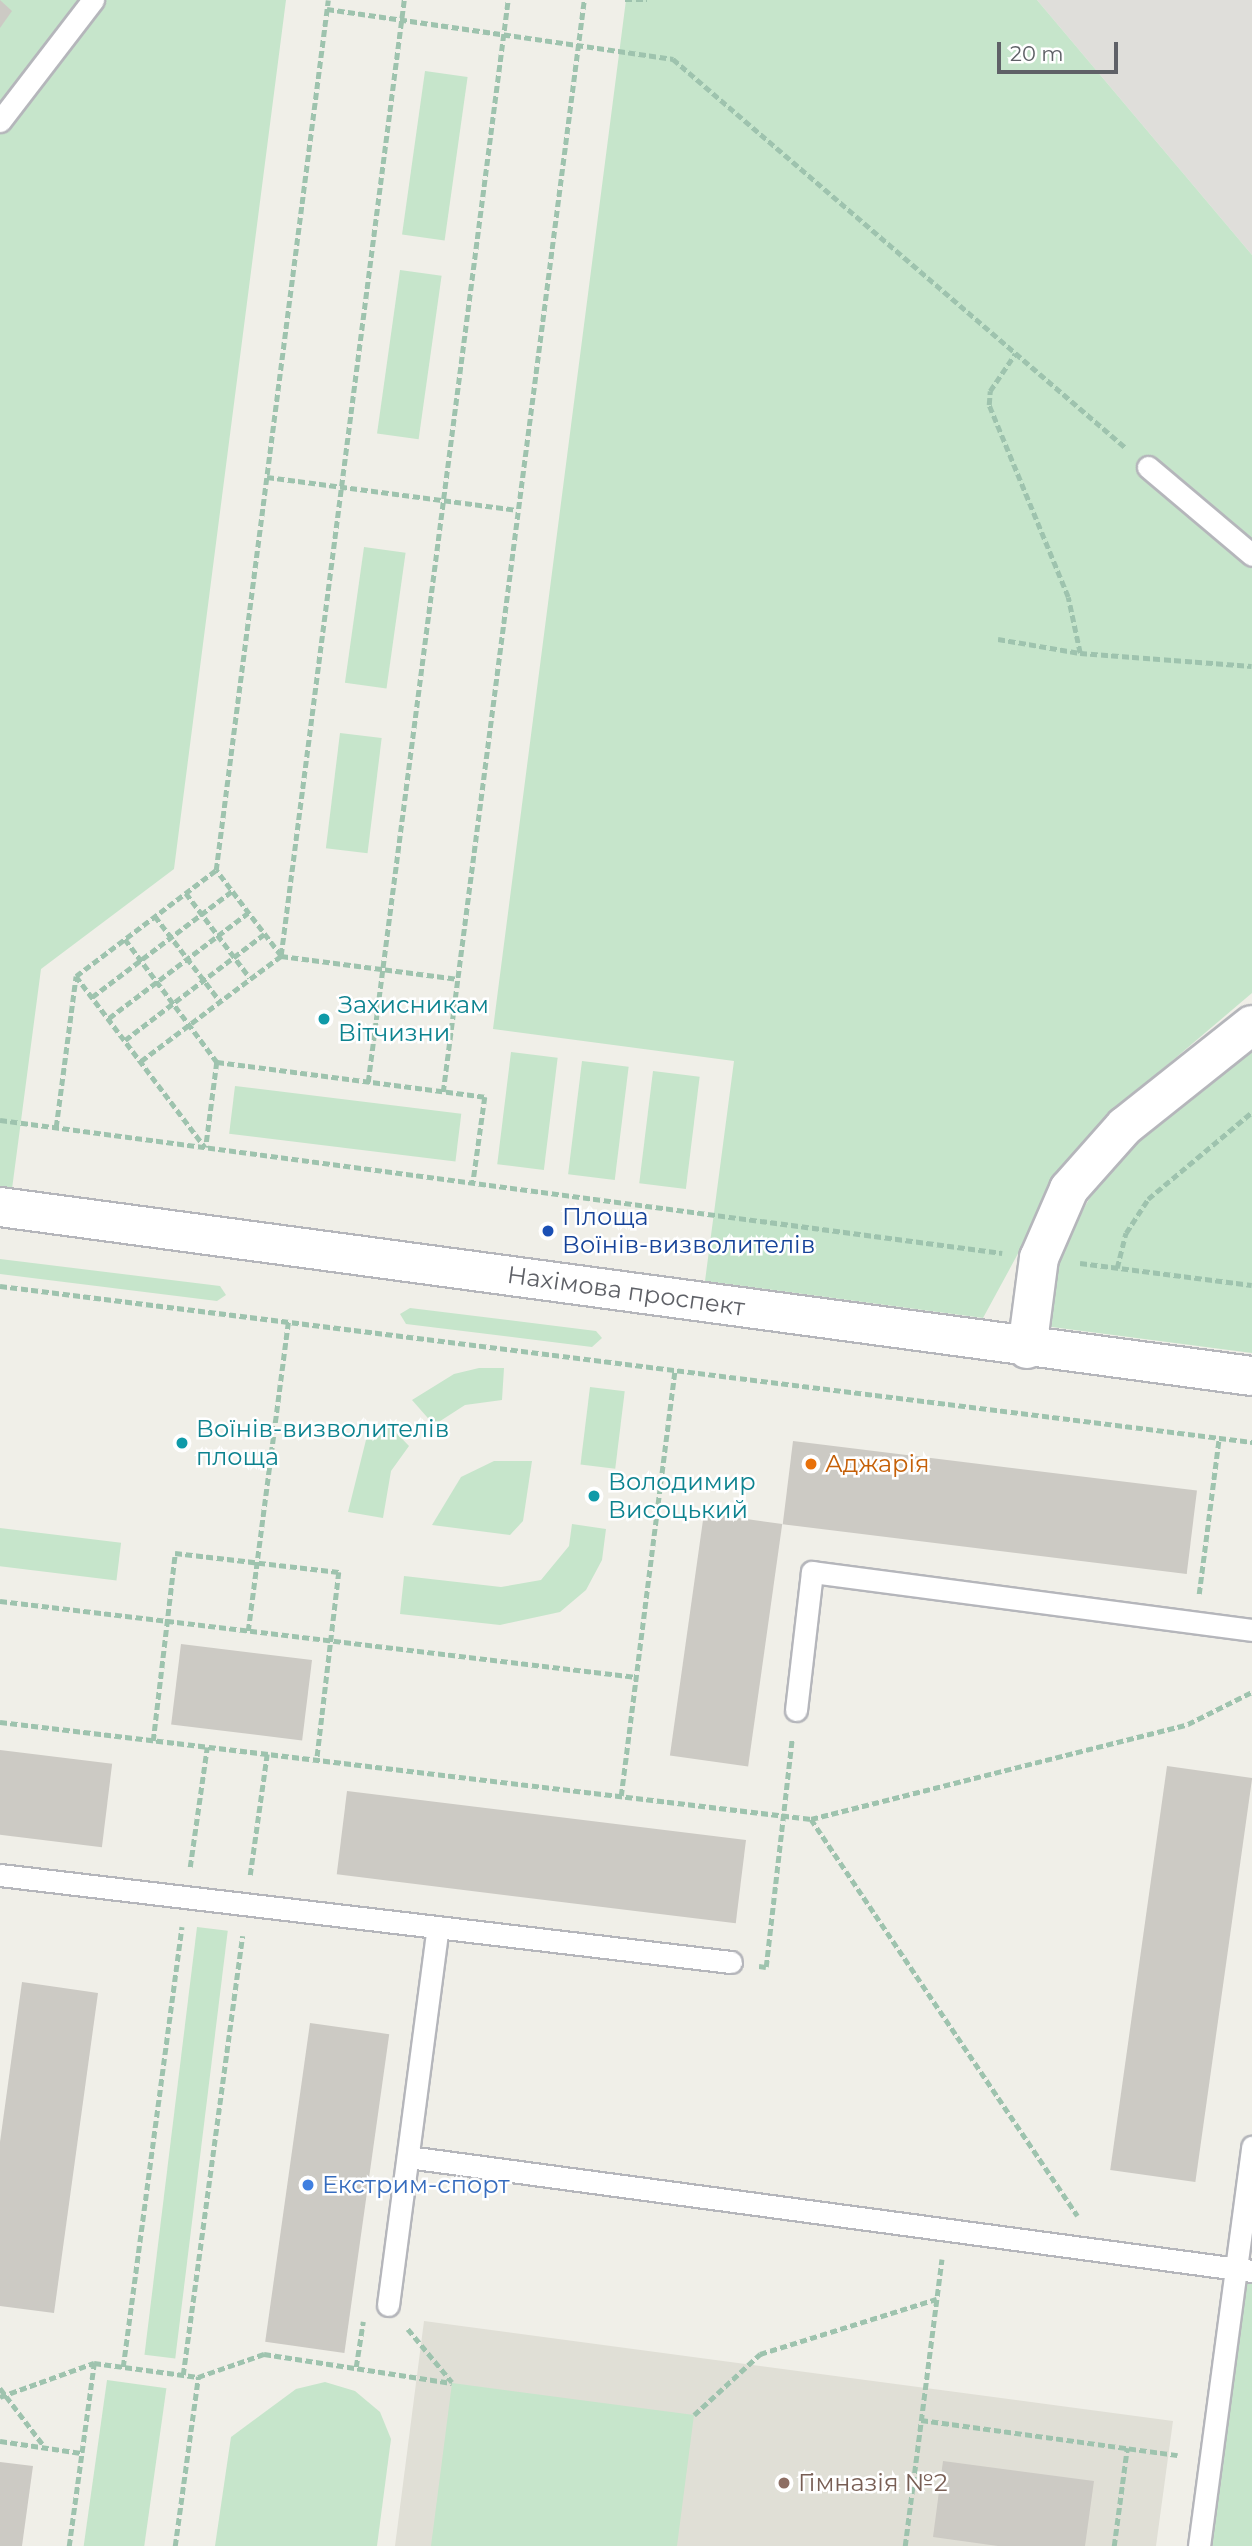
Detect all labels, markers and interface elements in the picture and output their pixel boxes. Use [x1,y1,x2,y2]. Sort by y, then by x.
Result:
scale bar [1000,28,1121,72]
text: 20 m [1010,41,1064,66]
place label: Захисникам Вітчизни [338,991,489,1047]
marker: Захисникам Вітчизни [316,1011,332,1027]
place label: Площа Воїнів-визволителів [562,1203,815,1259]
marker: Площа Воїнів-визволителів [540,1223,556,1239]
street label: Нахімова проспект [505,1260,747,1322]
place label: Воїнів-визволителів площа [196,1415,449,1471]
marker: Воїнів-визволителів площа [174,1435,190,1451]
place label: Аджарія [825,1450,930,1478]
marker: Аджарія [803,1456,819,1472]
place label: Володимир Висоцький [608,1468,756,1524]
marker: Володимир Висоцький [586,1488,602,1504]
place label: Екстрим-спорт [322,2171,510,2199]
marker: Екстрим-спорт [300,2177,316,2193]
place label: Гімназія №2 [798,2469,948,2497]
marker: Гімназія №2 [776,2475,792,2491]

